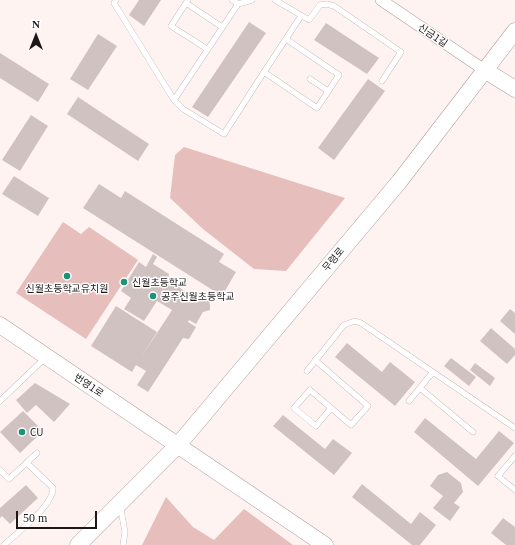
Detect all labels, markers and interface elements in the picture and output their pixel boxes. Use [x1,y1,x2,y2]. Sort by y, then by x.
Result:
north arrow [16,16,56,56]
text: N [32,18,40,30]
street label: 신금1길 [416,21,450,49]
street label: 무령로 [320,245,346,273]
marker: 신월초등학교유치원 [62,271,72,281]
place label: 신월초등학교 [132,276,187,288]
marker: 신월초등학교 [119,277,129,287]
place label: 신월초등학교유치원 [26,282,108,294]
place label: 공주신월초등학교 [161,290,235,302]
marker: 공주신월초등학교 [148,291,158,301]
street label: 번영1로 [72,371,106,399]
place label: CU [30,426,43,438]
marker: CU [17,427,27,437]
scale bar [18,503,99,529]
text: 50 m [23,511,47,525]

